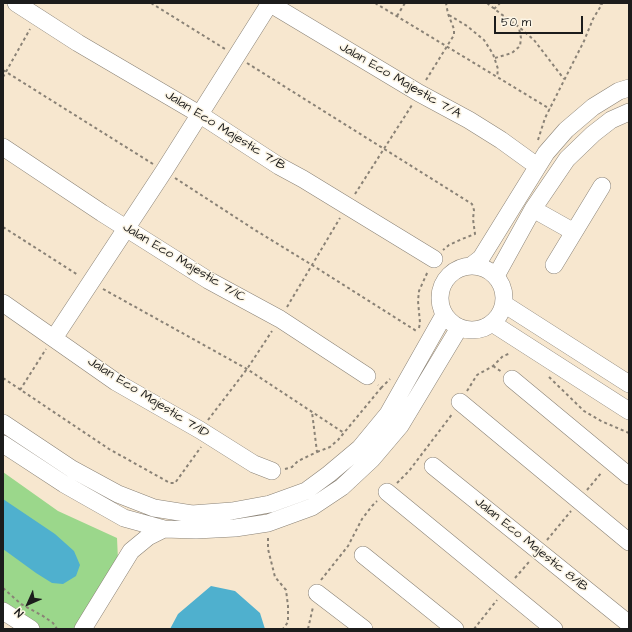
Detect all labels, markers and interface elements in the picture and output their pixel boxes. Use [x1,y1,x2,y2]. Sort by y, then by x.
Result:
scale bar [496,8,585,34]
text: 50 m [501,14,531,31]
street label: Jalan Eco Majestic 7/A [336,40,464,122]
street label: Jalan Eco Majestic 7/B [162,87,288,175]
street label: Jalan Eco Majestic 7/1C [120,220,248,306]
street label: Jalan Eco Majestic 7/1D [84,354,212,442]
street label: Jalan Eco Majestic 8/1B [471,494,591,596]
north arrow [8,584,48,624]
text: N [11,605,27,621]

